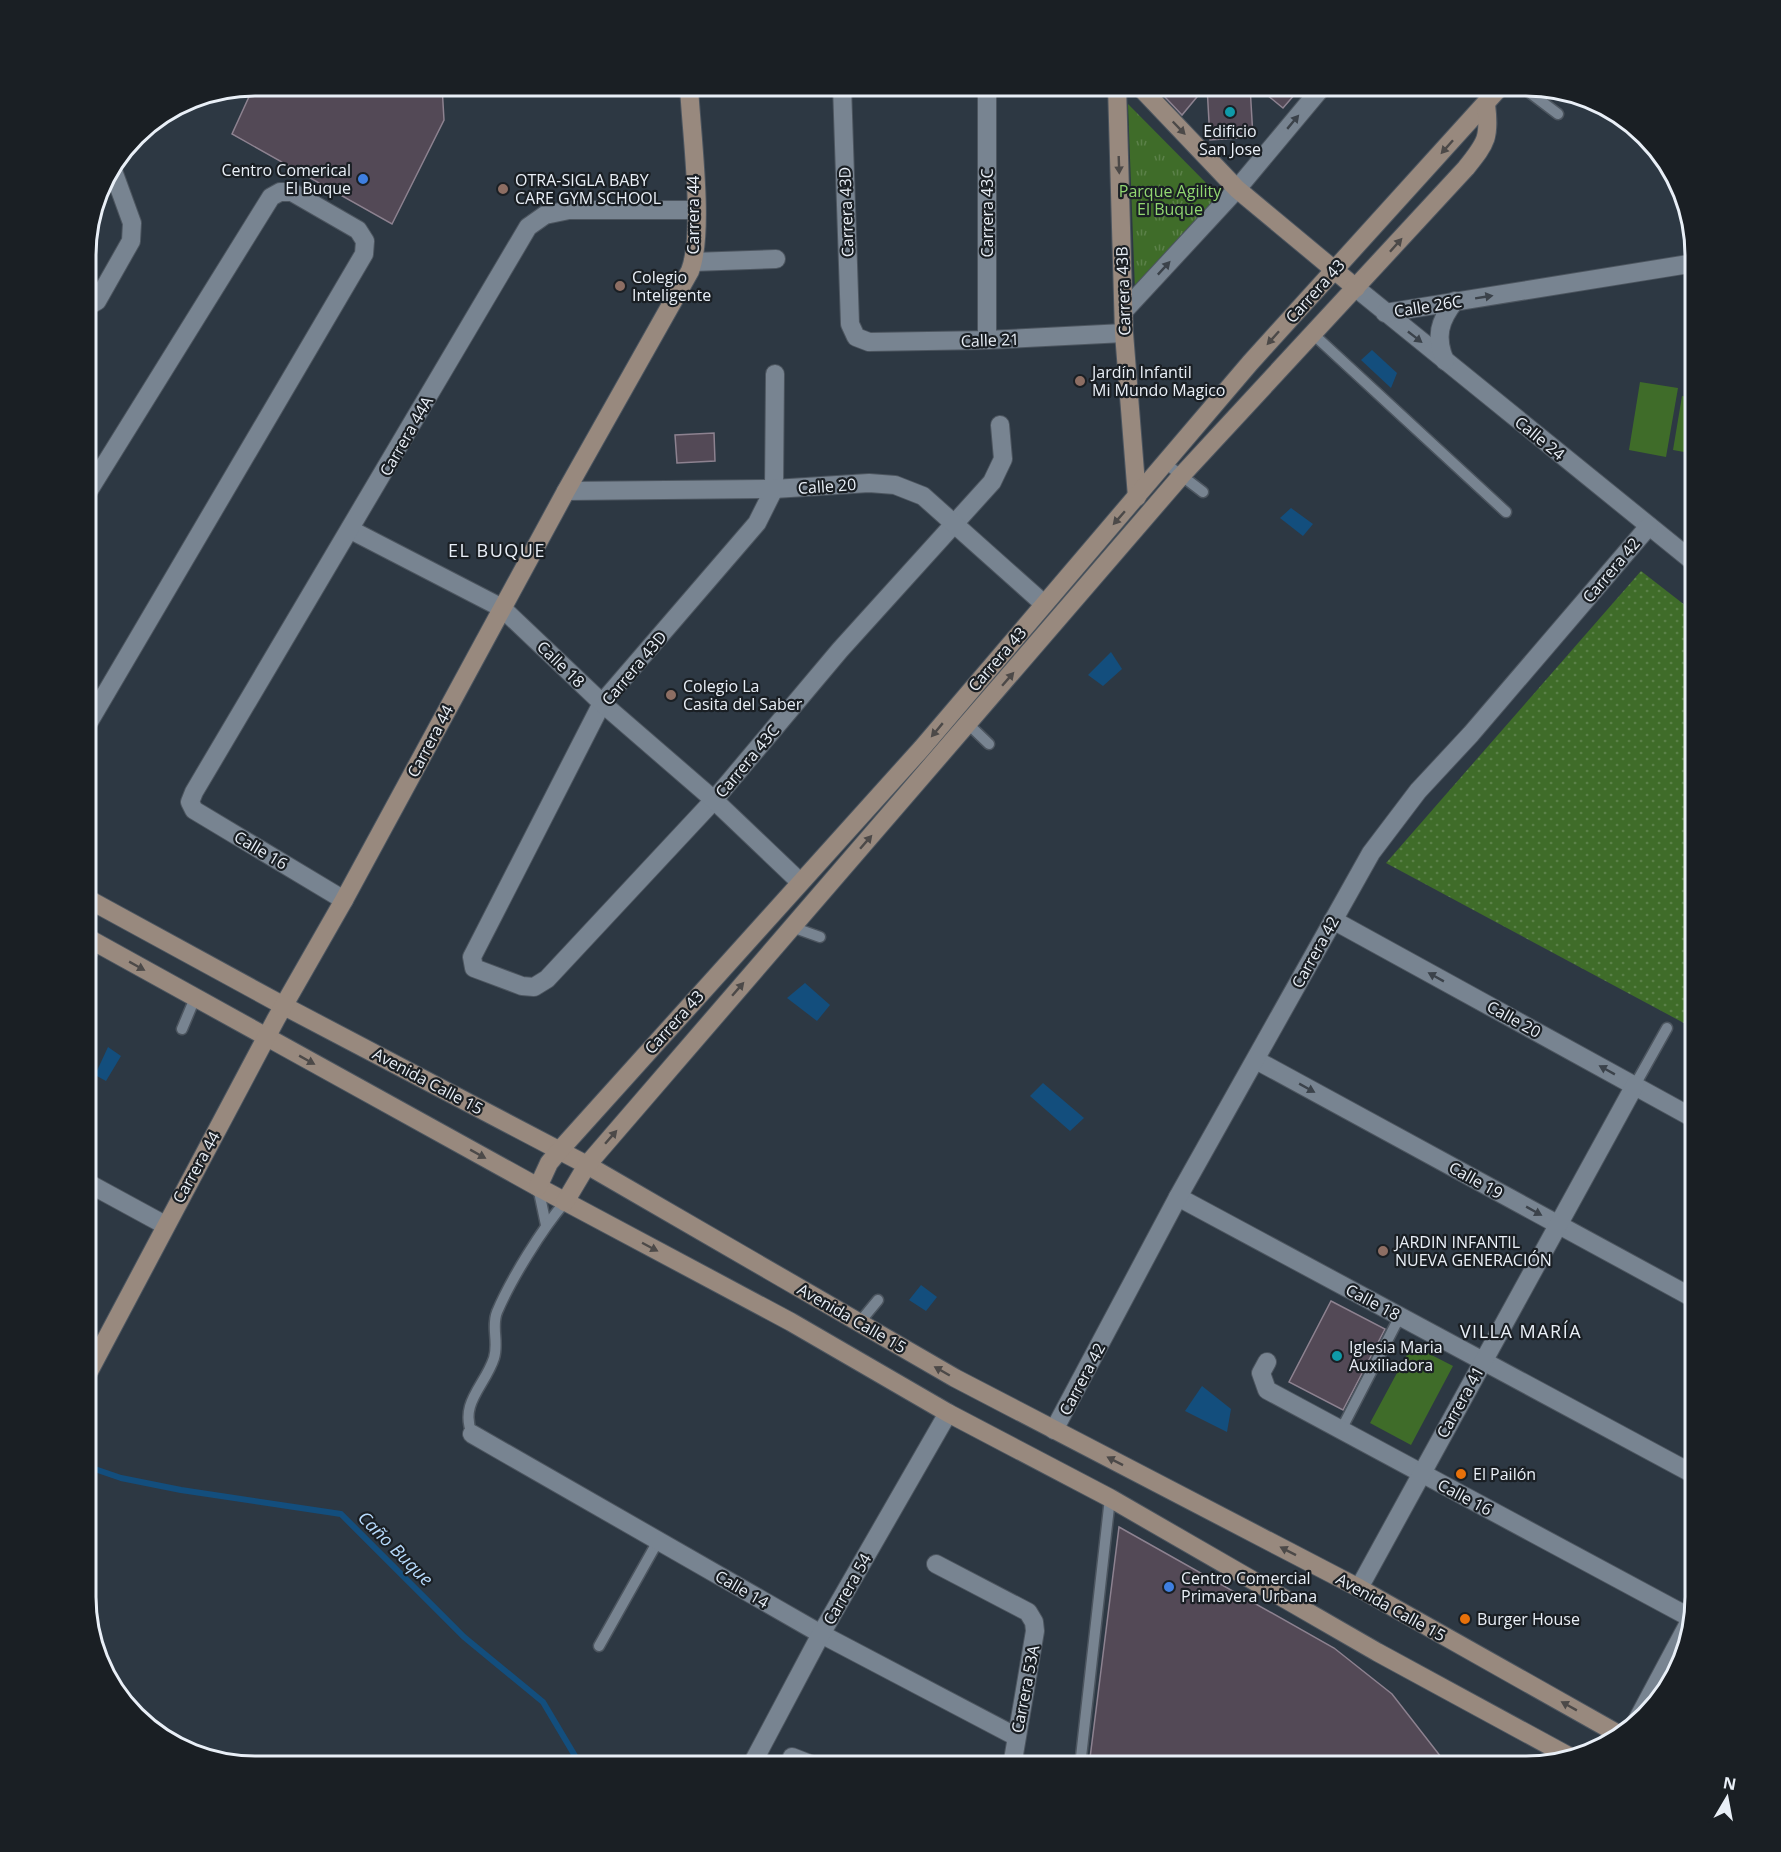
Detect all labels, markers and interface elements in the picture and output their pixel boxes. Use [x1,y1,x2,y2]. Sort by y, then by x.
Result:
marker: Edificio San Jose [1223,105,1237,119]
one-way arrow [1286,114,1299,130]
place label: Edificio San Jose [1199,120,1261,160]
one-way arrow [1172,121,1186,135]
one-way arrow [1440,140,1454,154]
one-way arrow [1115,156,1124,175]
place label: Centro Comerical El Buque [221,159,351,199]
street label: Carrera 43D [833,166,859,258]
place label: OTRA-SIGLA BABY CARE GYM SCHOOL [515,169,661,209]
street label: Carrera 43C [976,169,998,258]
marker: Centro Comerical El Buque [356,172,370,186]
street label: Carrera 44 [682,176,704,254]
park label: Parque Agility El Buque [1119,180,1222,220]
marker: OTRA-SIGLA BABY CARE GYM SCHOOL [496,182,510,196]
one-way arrow [1389,238,1402,253]
street label: Carrera 43B [1110,246,1136,336]
street label: Carrera 43 [1280,254,1350,328]
one-way arrow [1157,261,1170,276]
place label: Colegio Inteligente [632,266,711,306]
marker: Colegio Inteligente [613,279,627,293]
street label: Calle 26C [1392,290,1464,322]
one-way arrow [1474,292,1493,301]
street label: Calle 21 [960,328,1020,352]
one-way arrow [1267,330,1280,345]
one-way arrow [1407,330,1422,343]
place label: Jardín Infantil Mi Mundo Magico [1090,361,1225,401]
marker: Jardín Infantil Mi Mundo Magico [1073,374,1087,388]
street label: Carrera 44A [374,391,438,480]
street label: Calle 24 [1510,411,1570,465]
street label: Calle 20 [797,473,857,499]
one-way arrow [1113,510,1126,525]
street label: Carrera 42 [1577,533,1645,607]
district label: EL BUQUE [448,538,546,562]
street label: Carrera 43 [963,622,1031,696]
street label: Carrera 43D [596,626,672,710]
street label: Calle 18 [532,636,590,692]
one-way arrow [1001,672,1015,687]
place label: Colegio La Casita del Saber [683,675,803,715]
marker: Colegio La Casita del Saber [664,688,678,702]
street label: Carrera 44 [402,701,458,781]
street label: Carrera 43C [710,720,784,802]
one-way arrow [931,722,944,737]
street label: Calle 16 [230,826,292,874]
one-way arrow [859,835,872,850]
street label: Carrera 42 [1286,912,1344,992]
one-way arrow [129,961,146,971]
one-way arrow [1428,972,1445,982]
one-way arrow [731,982,744,997]
street label: Carrera 43 [639,985,709,1059]
street label: Calle 20 [1483,995,1545,1043]
street label: Avenida Calle 15 [369,1043,487,1119]
one-way arrow [299,1055,316,1065]
one-way arrow [1599,1065,1616,1075]
one-way arrow [1299,1083,1316,1093]
street label: Carrera 44 [167,1127,225,1207]
one-way arrow [604,1129,617,1145]
one-way arrow [470,1149,487,1159]
street label: Calle 19 [1445,1156,1507,1204]
one-way arrow [1526,1206,1543,1216]
place label: JARDIN INFANTIL NUEVA GENERACIÓN [1393,1231,1552,1271]
one-way arrow [642,1242,659,1252]
marker: JARDIN INFANTIL NUEVA GENERACIÓN [1376,1244,1390,1258]
street label: Avenida Calle 15 [794,1278,910,1358]
street label: Calle 18 [1342,1279,1404,1325]
district label: VILLA MARÍA [1460,1319,1582,1343]
place label: Iglesia Maria Auxiliadora [1349,1336,1443,1376]
street label: Carrera 42 [1054,1339,1110,1419]
marker: Iglesia Maria Auxiliadora [1330,1349,1344,1363]
street label: Carrera 41 [1431,1362,1489,1442]
one-way arrow [934,1366,951,1376]
one-way arrow [1106,1456,1123,1466]
place label: El Pailón [1473,1463,1536,1485]
marker: El Pailón [1454,1467,1468,1481]
street label: Calle 16 [1434,1474,1496,1520]
water label: Caño Buque [353,1505,439,1591]
one-way arrow [1279,1546,1296,1556]
street label: Carrera 54 [818,1549,876,1629]
street label: Calle 14 [711,1565,773,1613]
place label: Centro Comercial Primavera Urbana [1181,1567,1317,1607]
street label: Avenida Calle 15 [1332,1568,1450,1646]
marker: Centro Comercial Primavera Urbana [1162,1580,1176,1594]
place label: Burger House [1477,1608,1580,1630]
marker: Burger House [1458,1612,1472,1626]
street label: Carrera 53A [1006,1642,1044,1735]
one-way arrow [1560,1701,1577,1711]
north arrow [1697,1768,1757,1828]
text: N [1721,1771,1738,1795]

